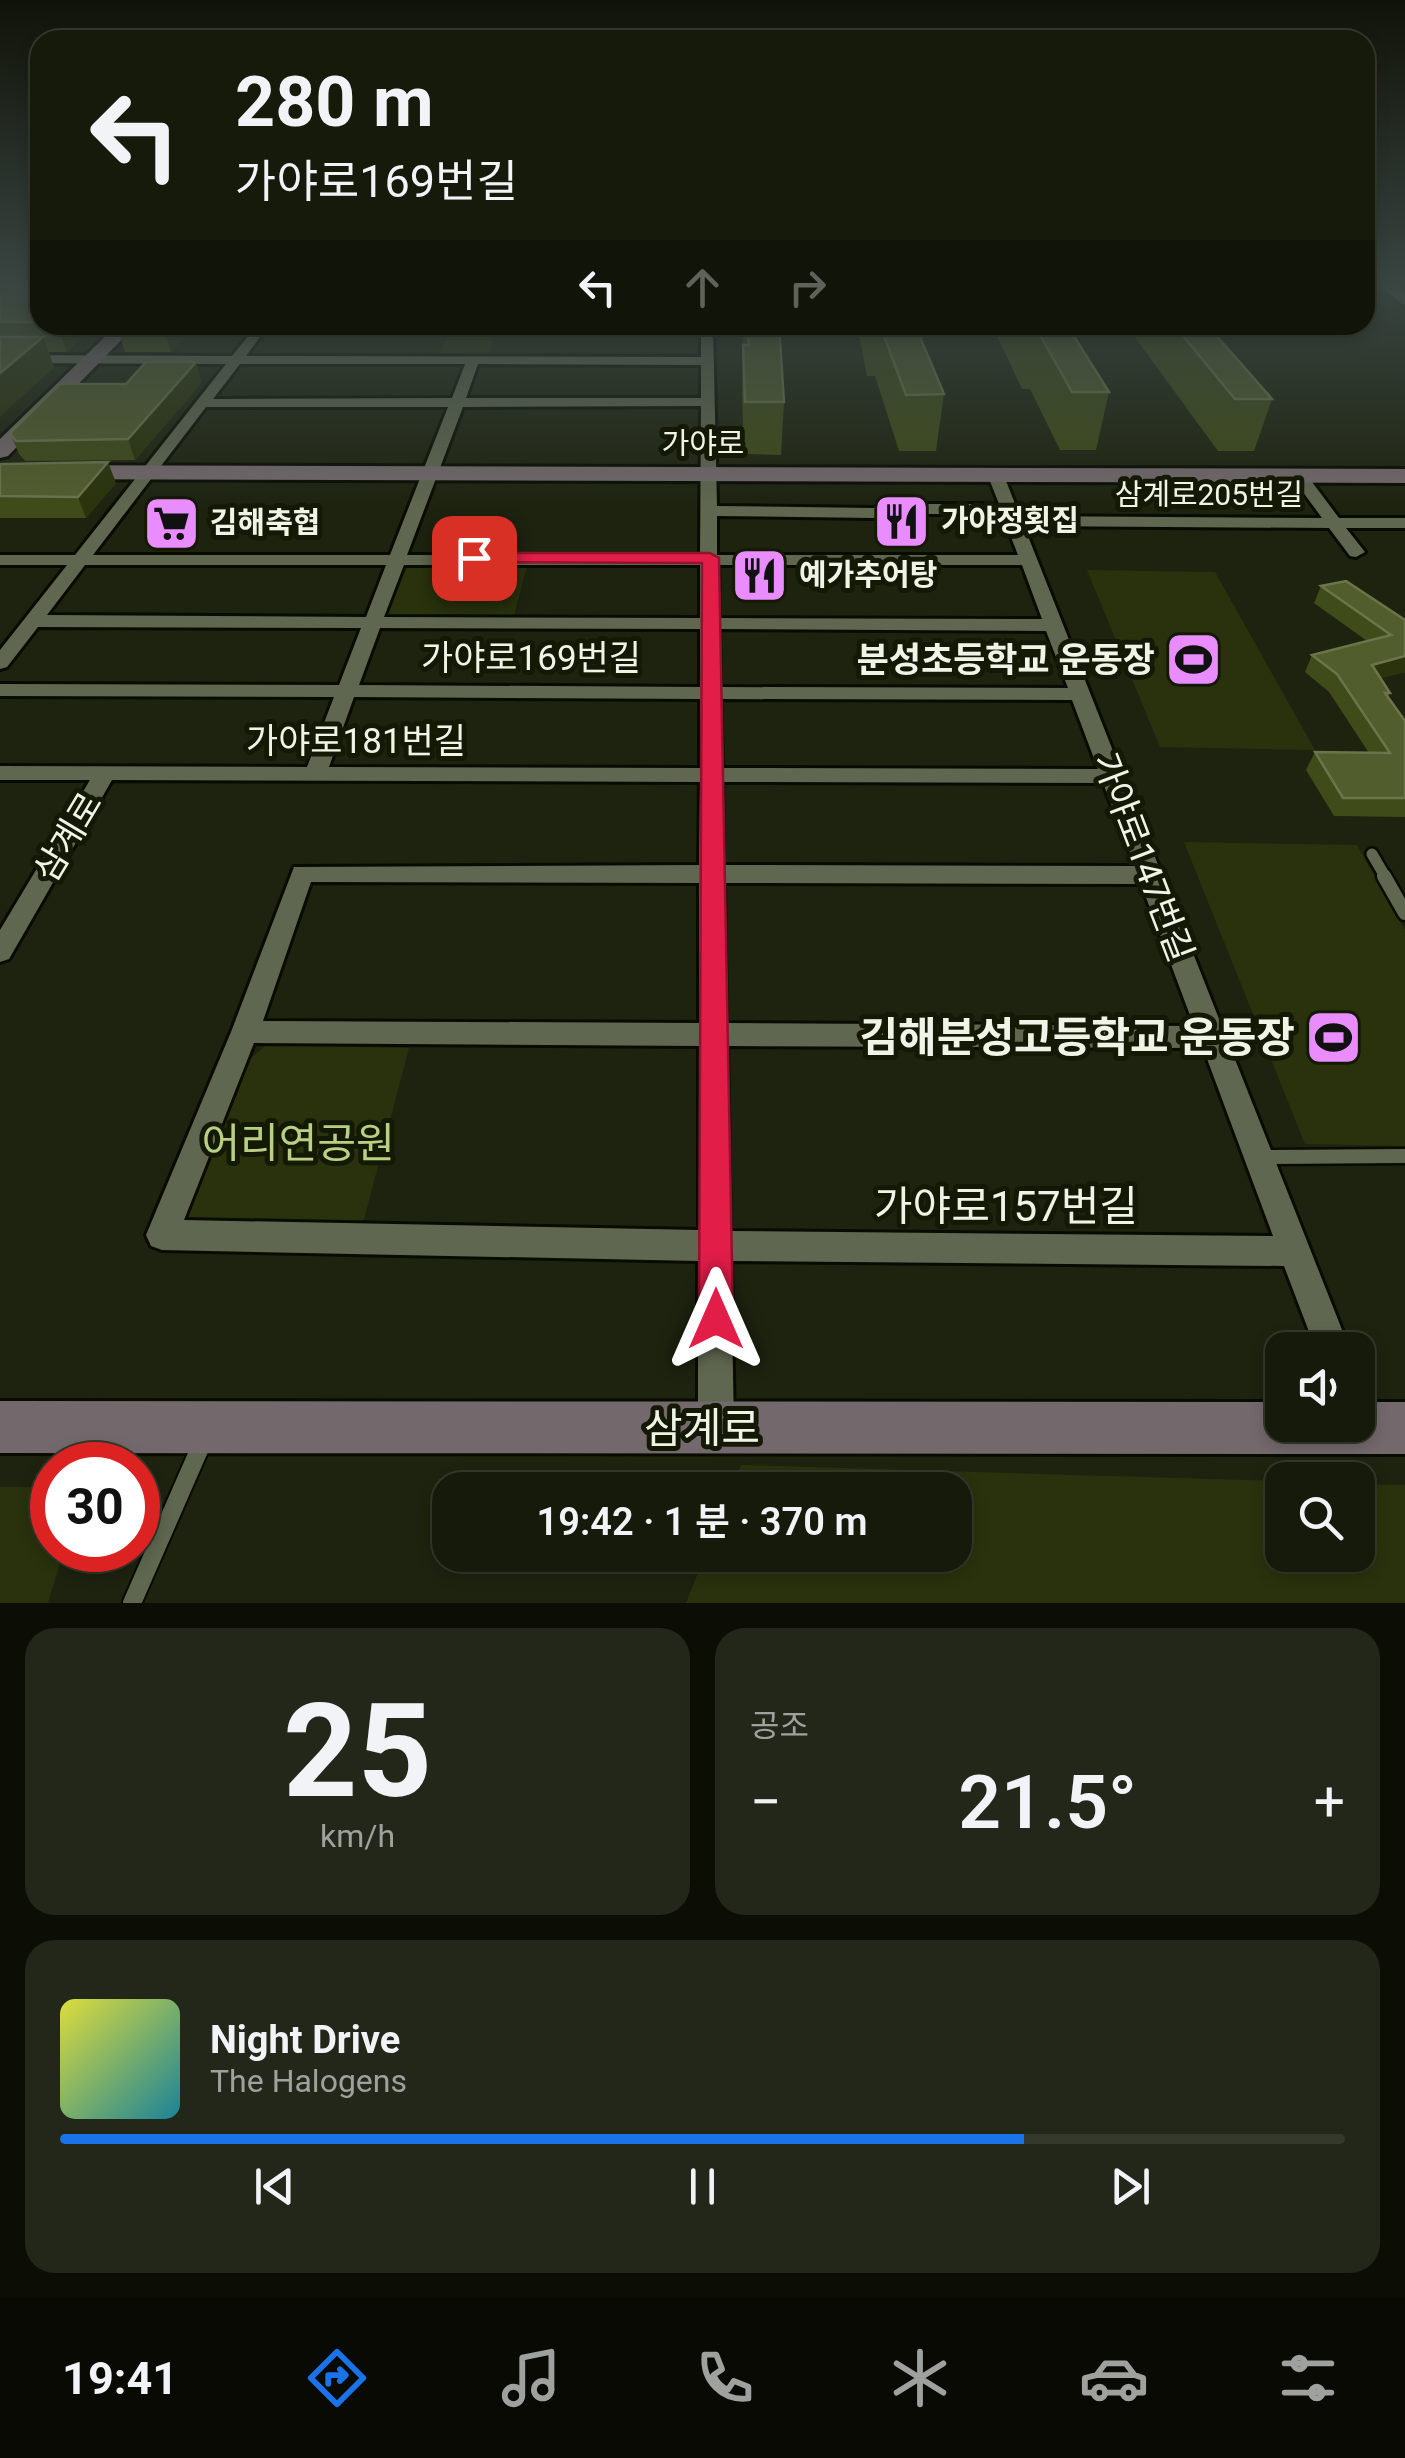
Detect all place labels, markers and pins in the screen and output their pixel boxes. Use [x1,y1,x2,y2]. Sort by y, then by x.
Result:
restaurant icon: 가야정횟집 [872,491,932,551]
supermarket icon: 김해축협 [141,493,201,553]
place label: 가야정횟집 [941,503,1079,538]
place label: 김해축협 [210,505,320,540]
pin [432,516,517,601]
restaurant icon: 예가추어탕 [730,545,790,605]
place label: 예가추어탕 [799,557,937,592]
sports icon: 분성초등학교 운동장 [1164,630,1224,690]
place label: 분성초등학교 운동장 [857,640,1155,681]
sports icon: 김해분성고등학교 운동장 [1304,1007,1364,1067]
place label: 김해분성고등학교 운동장 [860,1013,1295,1062]

